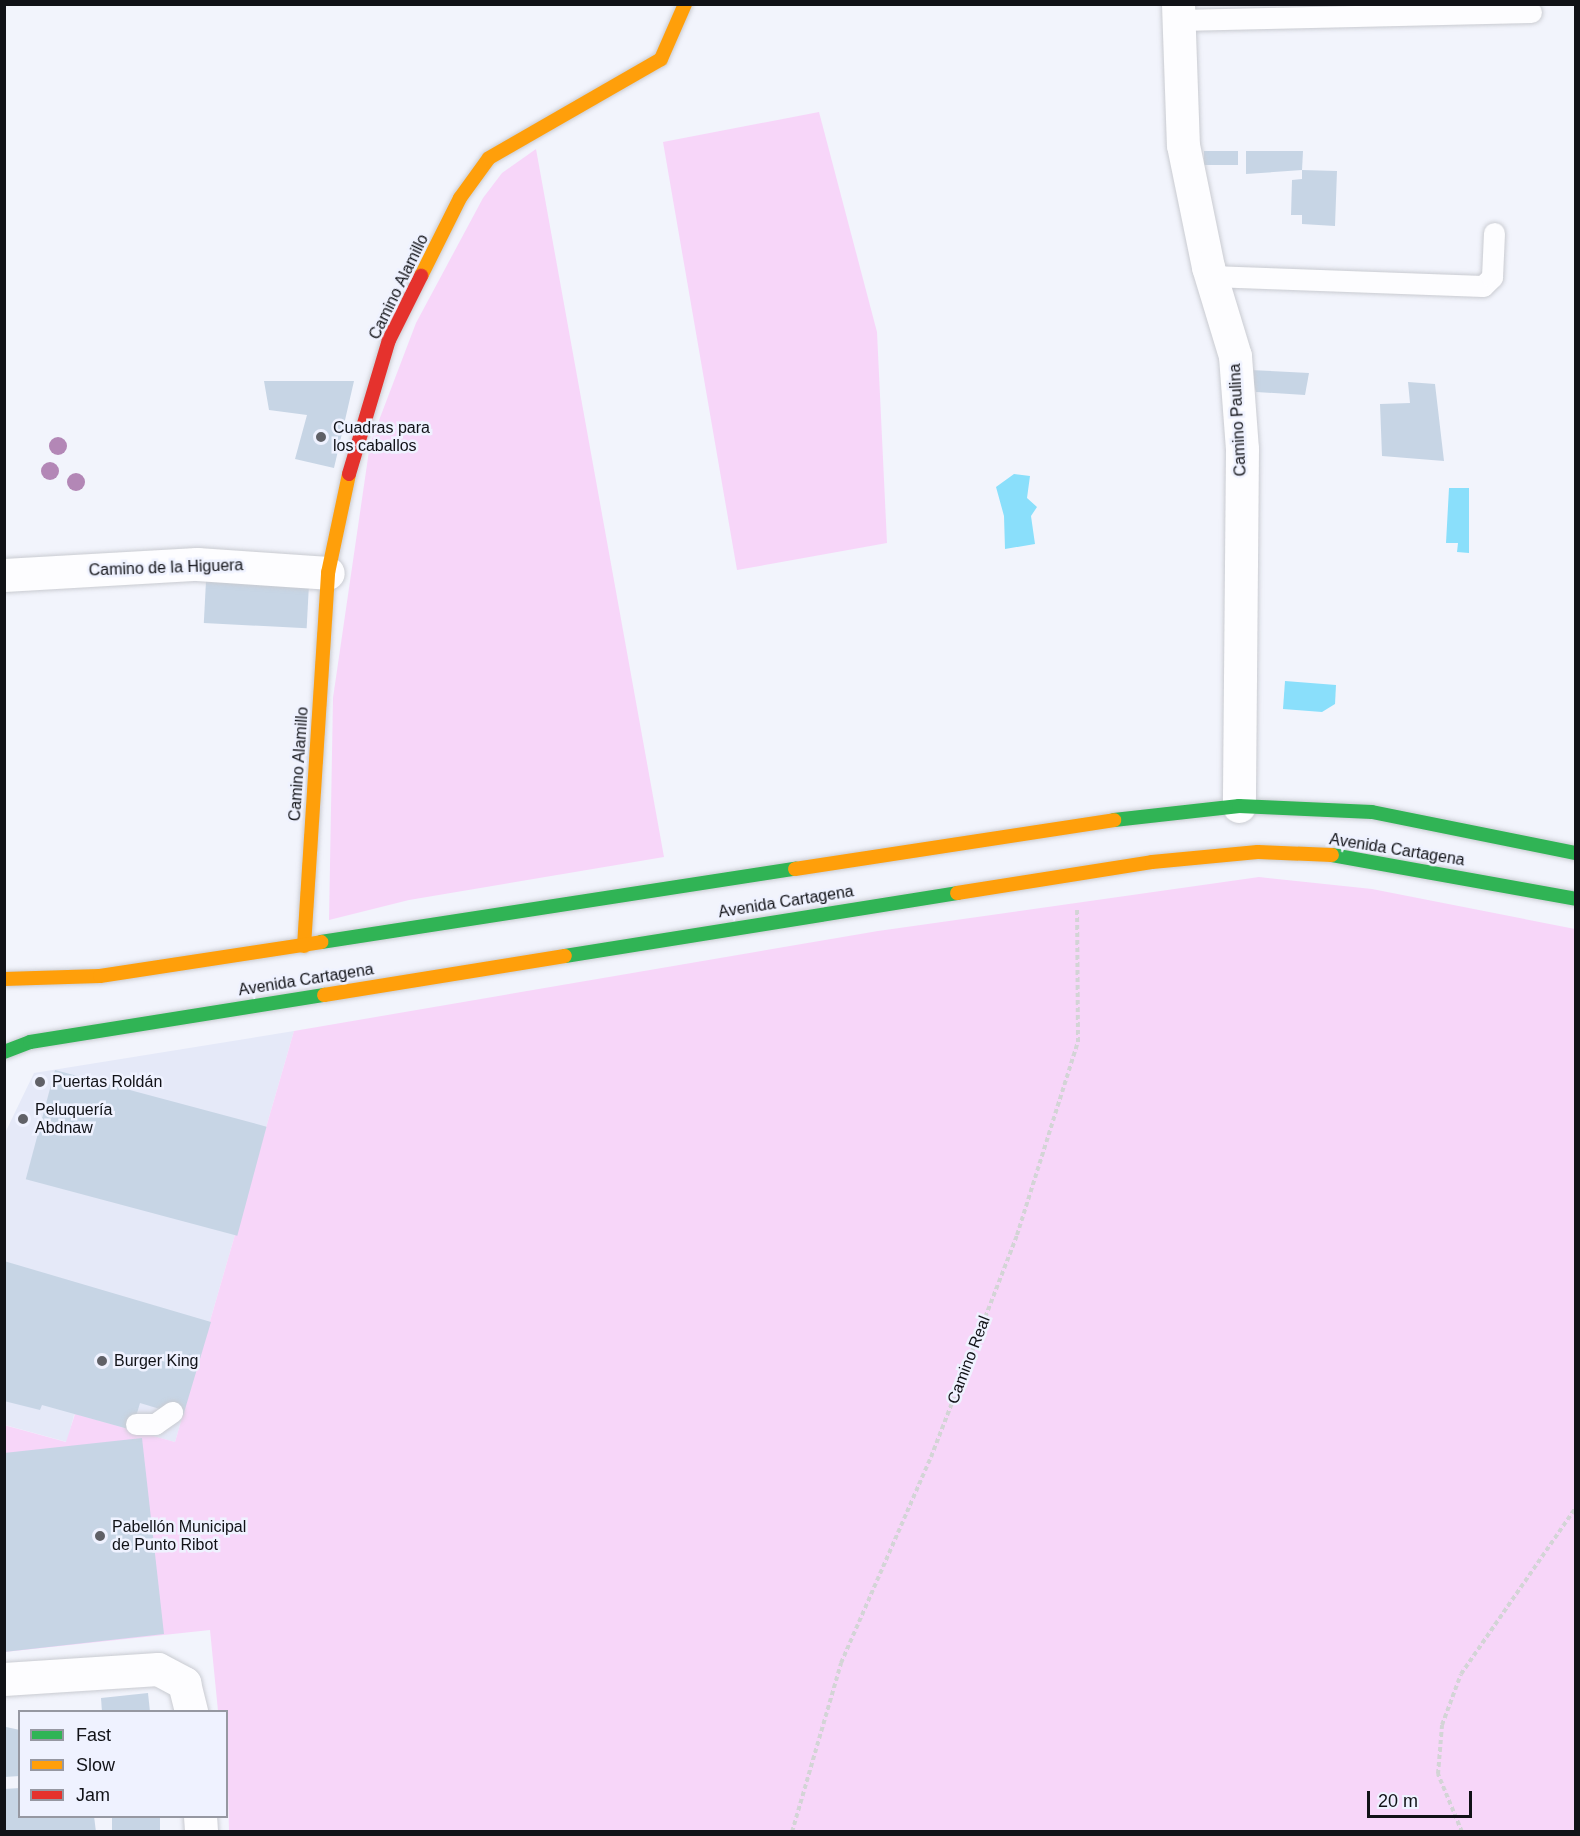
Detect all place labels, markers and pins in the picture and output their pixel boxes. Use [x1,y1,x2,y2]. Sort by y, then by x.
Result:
place label: Cuadras para los caballos [333,418,430,456]
marker: Cuadras para los caballos [314,430,328,444]
place label: Puertas Roldán [52,1072,162,1092]
marker: Puertas Roldán [33,1075,47,1089]
place label: Peluquería Abdnaw [35,1100,112,1138]
marker: Peluquería Abdnaw [16,1112,30,1126]
place label: Burger King [114,1351,198,1371]
marker: Burger King [95,1354,109,1368]
place label: Pabellón Municipal de Punto Ribot [112,1517,246,1555]
marker: Pabellón Municipal de Punto Ribot [93,1529,107,1543]

